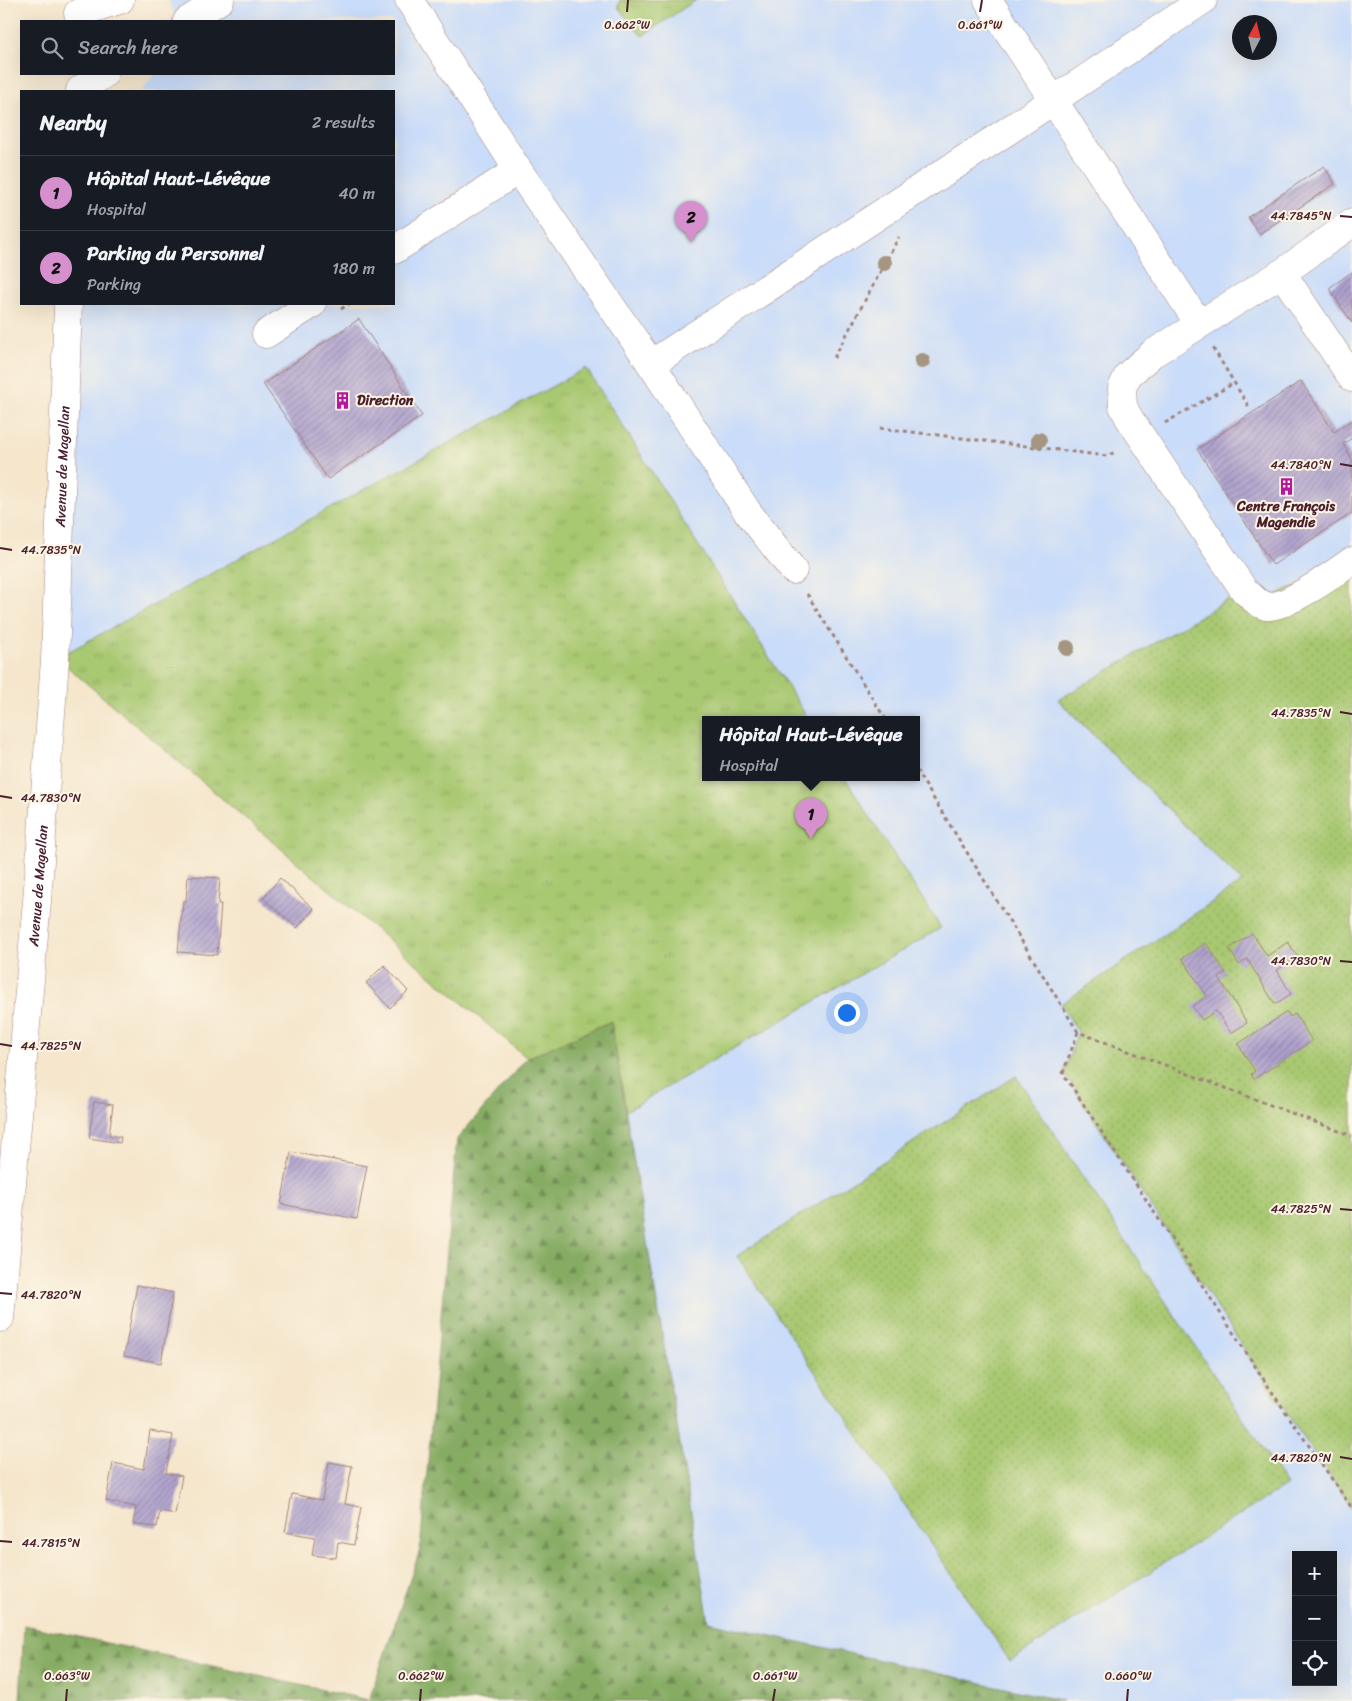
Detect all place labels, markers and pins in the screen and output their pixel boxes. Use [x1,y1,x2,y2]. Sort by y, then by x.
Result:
pin: 2 [675,201,707,242]
place label: Direction [357,388,414,413]
building icon: Direction [333,390,353,410]
building icon: Centre François Magendie [1276,476,1296,496]
place label: Centre François Magendie [1236,494,1335,535]
pin: 1 [795,798,827,839]

